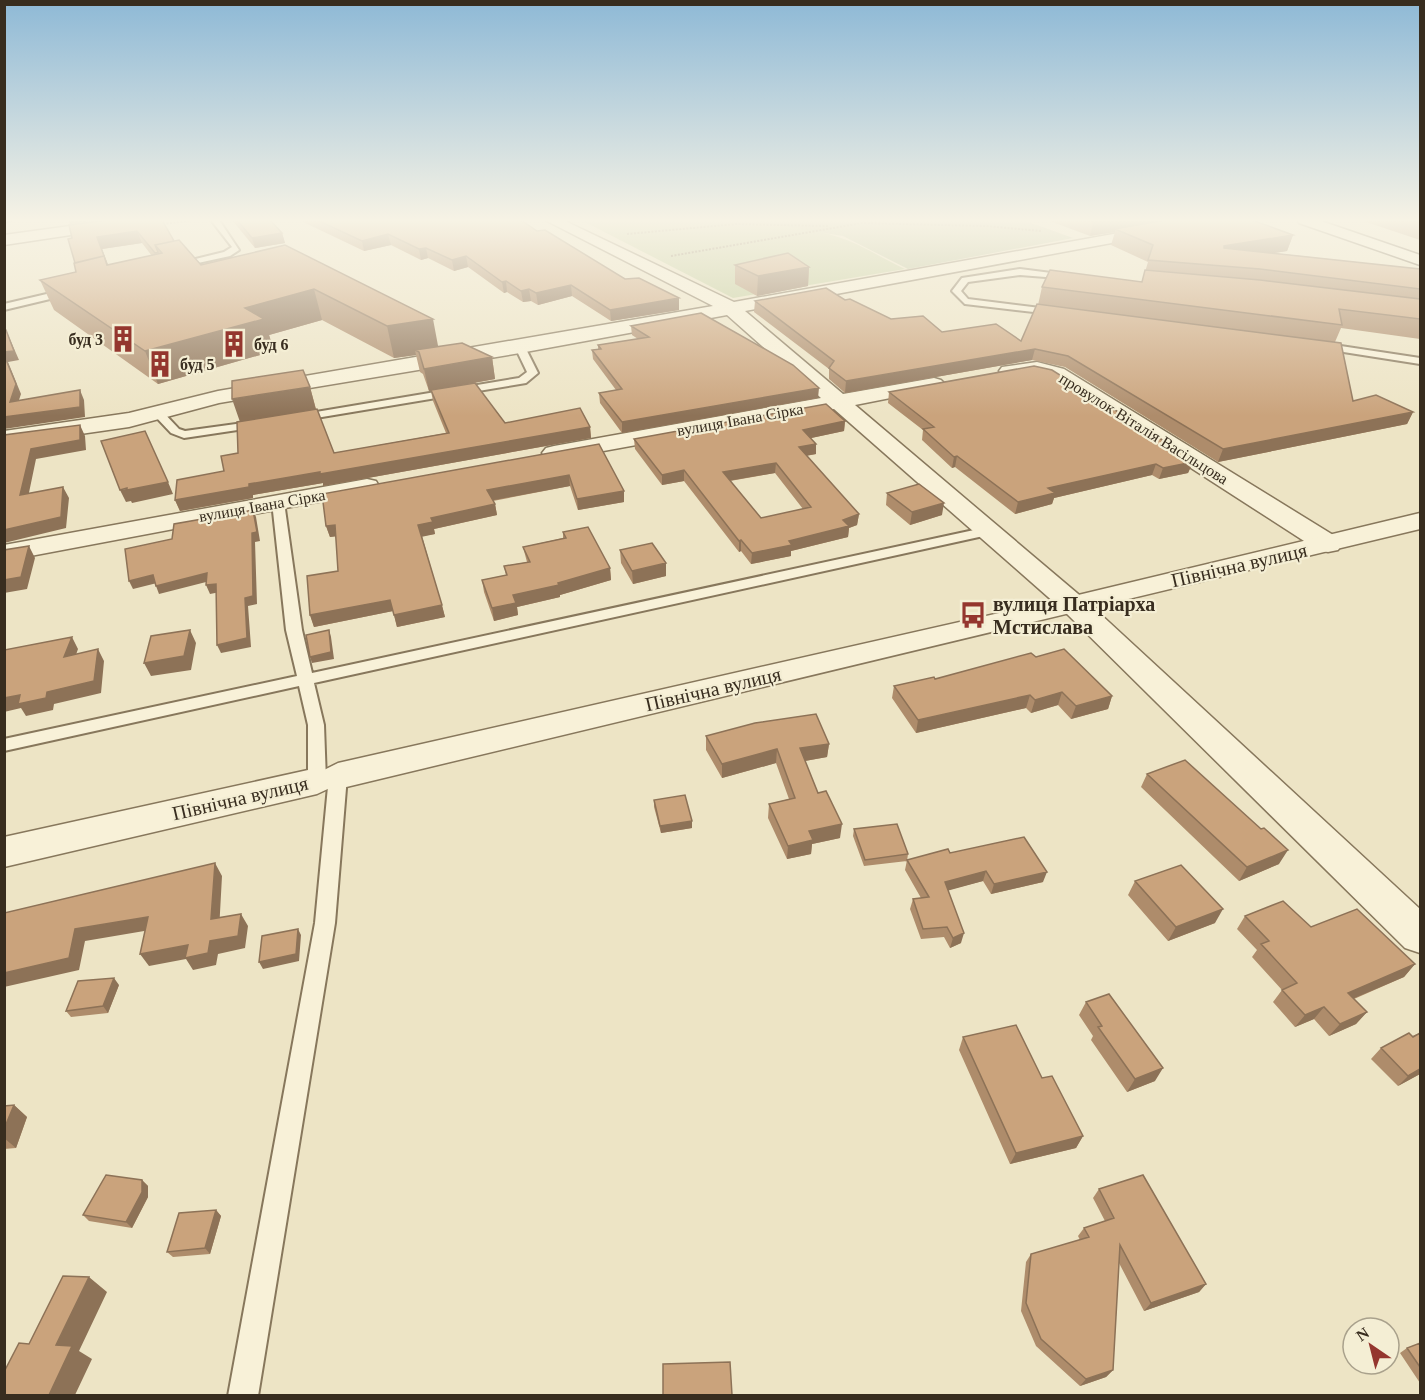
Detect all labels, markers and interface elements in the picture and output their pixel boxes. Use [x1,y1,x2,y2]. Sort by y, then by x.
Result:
building icon: буд 3 [108,324,138,354]
building icon: буд 6 [219,329,249,359]
place label: буд 3 [69,331,103,349]
place label: буд 6 [254,336,288,354]
building icon: буд 5 [145,349,175,379]
place label: буд 5 [180,356,214,374]
street label: провулок Віталія Васільцова [1056,369,1231,488]
street label: вулиця Івана Сірка [676,400,805,440]
street label: вулиця Івана Сірка [198,486,327,526]
street label: Північна вулиця [1169,539,1309,592]
place label: вулиця Патріарха Мстислава [993,593,1155,638]
bus stop icon: вулиця Патріарха Мстислава [958,600,988,630]
street label: Північна вулиця [643,663,783,716]
street label: Північна вулиця [170,772,310,825]
north arrow [1341,1316,1401,1376]
text: N [1353,1324,1373,1344]

